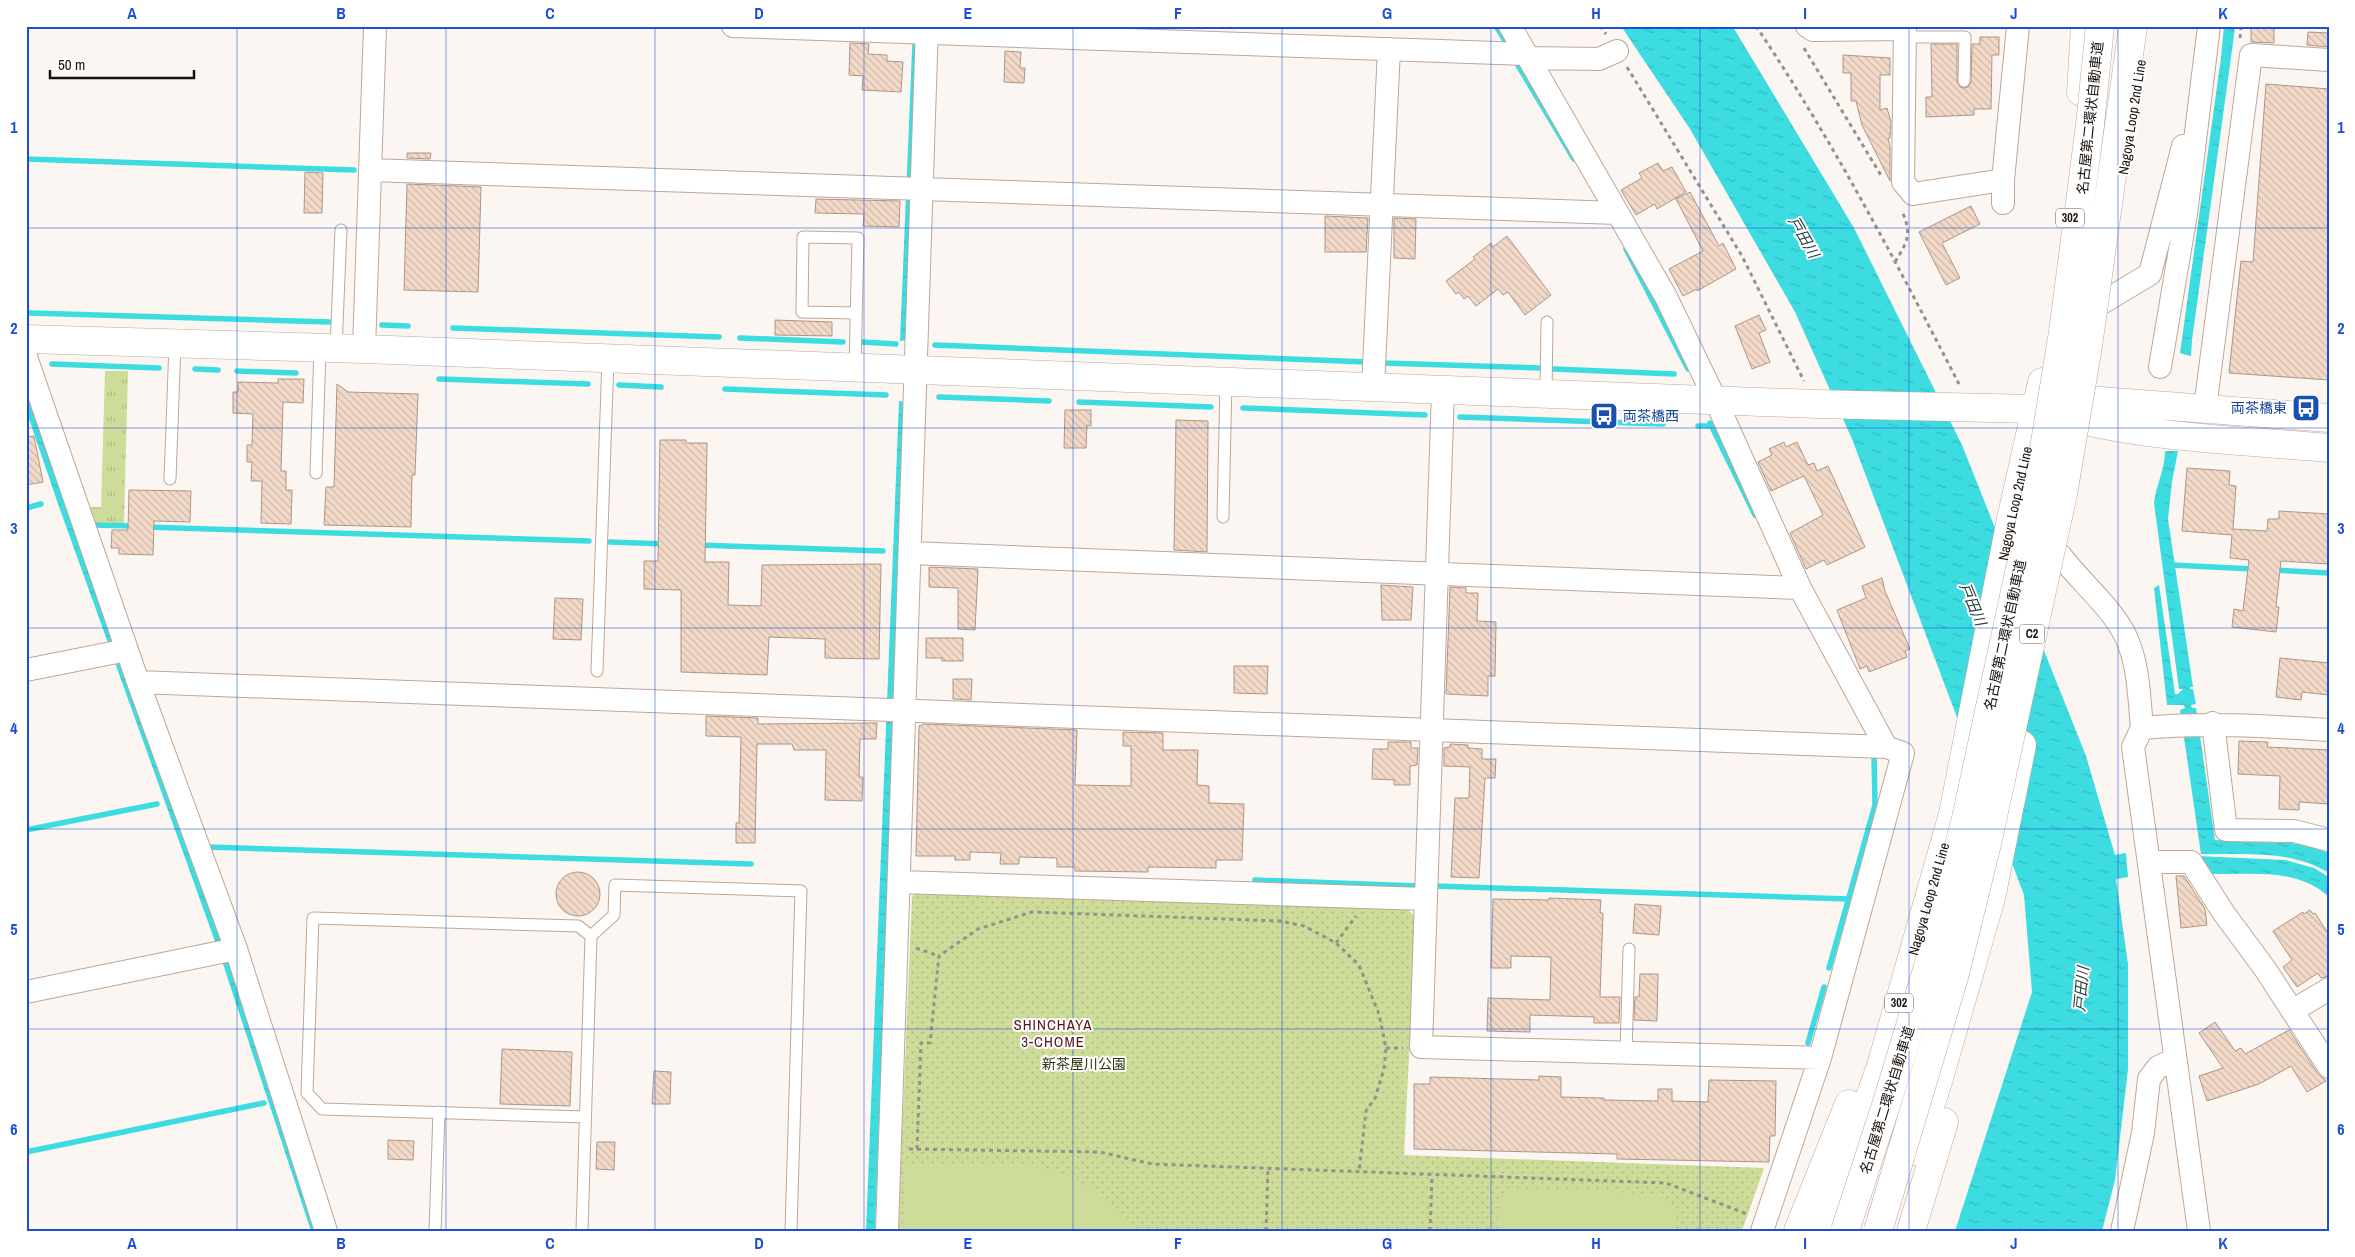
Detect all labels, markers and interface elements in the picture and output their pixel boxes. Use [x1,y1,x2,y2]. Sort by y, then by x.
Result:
text: A [127,2,137,24]
text: B [336,2,346,24]
text: C [545,2,555,24]
text: D [754,2,764,24]
text: E [964,2,973,24]
text: F [1174,2,1182,24]
text: G [1382,2,1392,24]
text: H [1591,2,1601,24]
text: I [1803,2,1807,24]
text: J [2010,2,2018,24]
text: K [2218,2,2228,24]
street label: 名古屋第二環状自動車道 [2073,40,2107,196]
scale bar [50,48,194,80]
text: 50 m [58,54,85,75]
street label: Nagoya Loop 2nd Line [2114,58,2150,176]
text: 1 [10,116,18,138]
text: 1 [2337,116,2345,138]
road number: 302 [2056,208,2084,228]
water label: 戸田川 [1784,212,1825,263]
text: 2 [10,317,18,339]
text: 2 [2337,317,2345,339]
bus stop icon: 両茶橋東 [2291,393,2321,423]
place label: 両茶橋東 [2231,399,2287,417]
bus stop icon: 両茶橋西 [1589,401,1619,431]
place label: 両茶橋西 [1623,407,1679,425]
street label: Nagoya Loop 2nd Line [1994,445,2036,562]
text: 3 [10,517,18,539]
text: 3 [2337,517,2345,539]
street label: 名古屋第二環状自動車道 [1980,558,2030,712]
water label: 戸田川 [1955,579,1992,631]
road number: C2 [2020,624,2044,644]
text: 4 [10,717,18,739]
text: 4 [2337,717,2345,739]
street label: Nagoya Loop 2nd Line [1904,841,1953,957]
text: 5 [10,918,18,940]
text: 5 [2337,918,2345,940]
water label: 戸田川 [2069,964,2094,1012]
road number: 302 [1885,994,1913,1012]
district label: SHINCHAYA 3-CHOME [1014,1014,1092,1052]
street label: 名古屋第二環状自動車道 [1856,1024,1918,1176]
park label: 新茶屋川公園 [1042,1055,1126,1073]
text: 6 [10,1118,18,1140]
text: 6 [2337,1118,2345,1140]
text: A [127,1232,137,1254]
text: B [336,1232,346,1254]
text: C [545,1232,555,1254]
text: D [754,1232,764,1254]
text: E [964,1232,973,1254]
text: F [1174,1232,1182,1254]
text: G [1382,1232,1392,1254]
text: H [1591,1232,1601,1254]
text: I [1803,1232,1807,1254]
text: J [2010,1232,2018,1254]
text: K [2218,1232,2228,1254]

